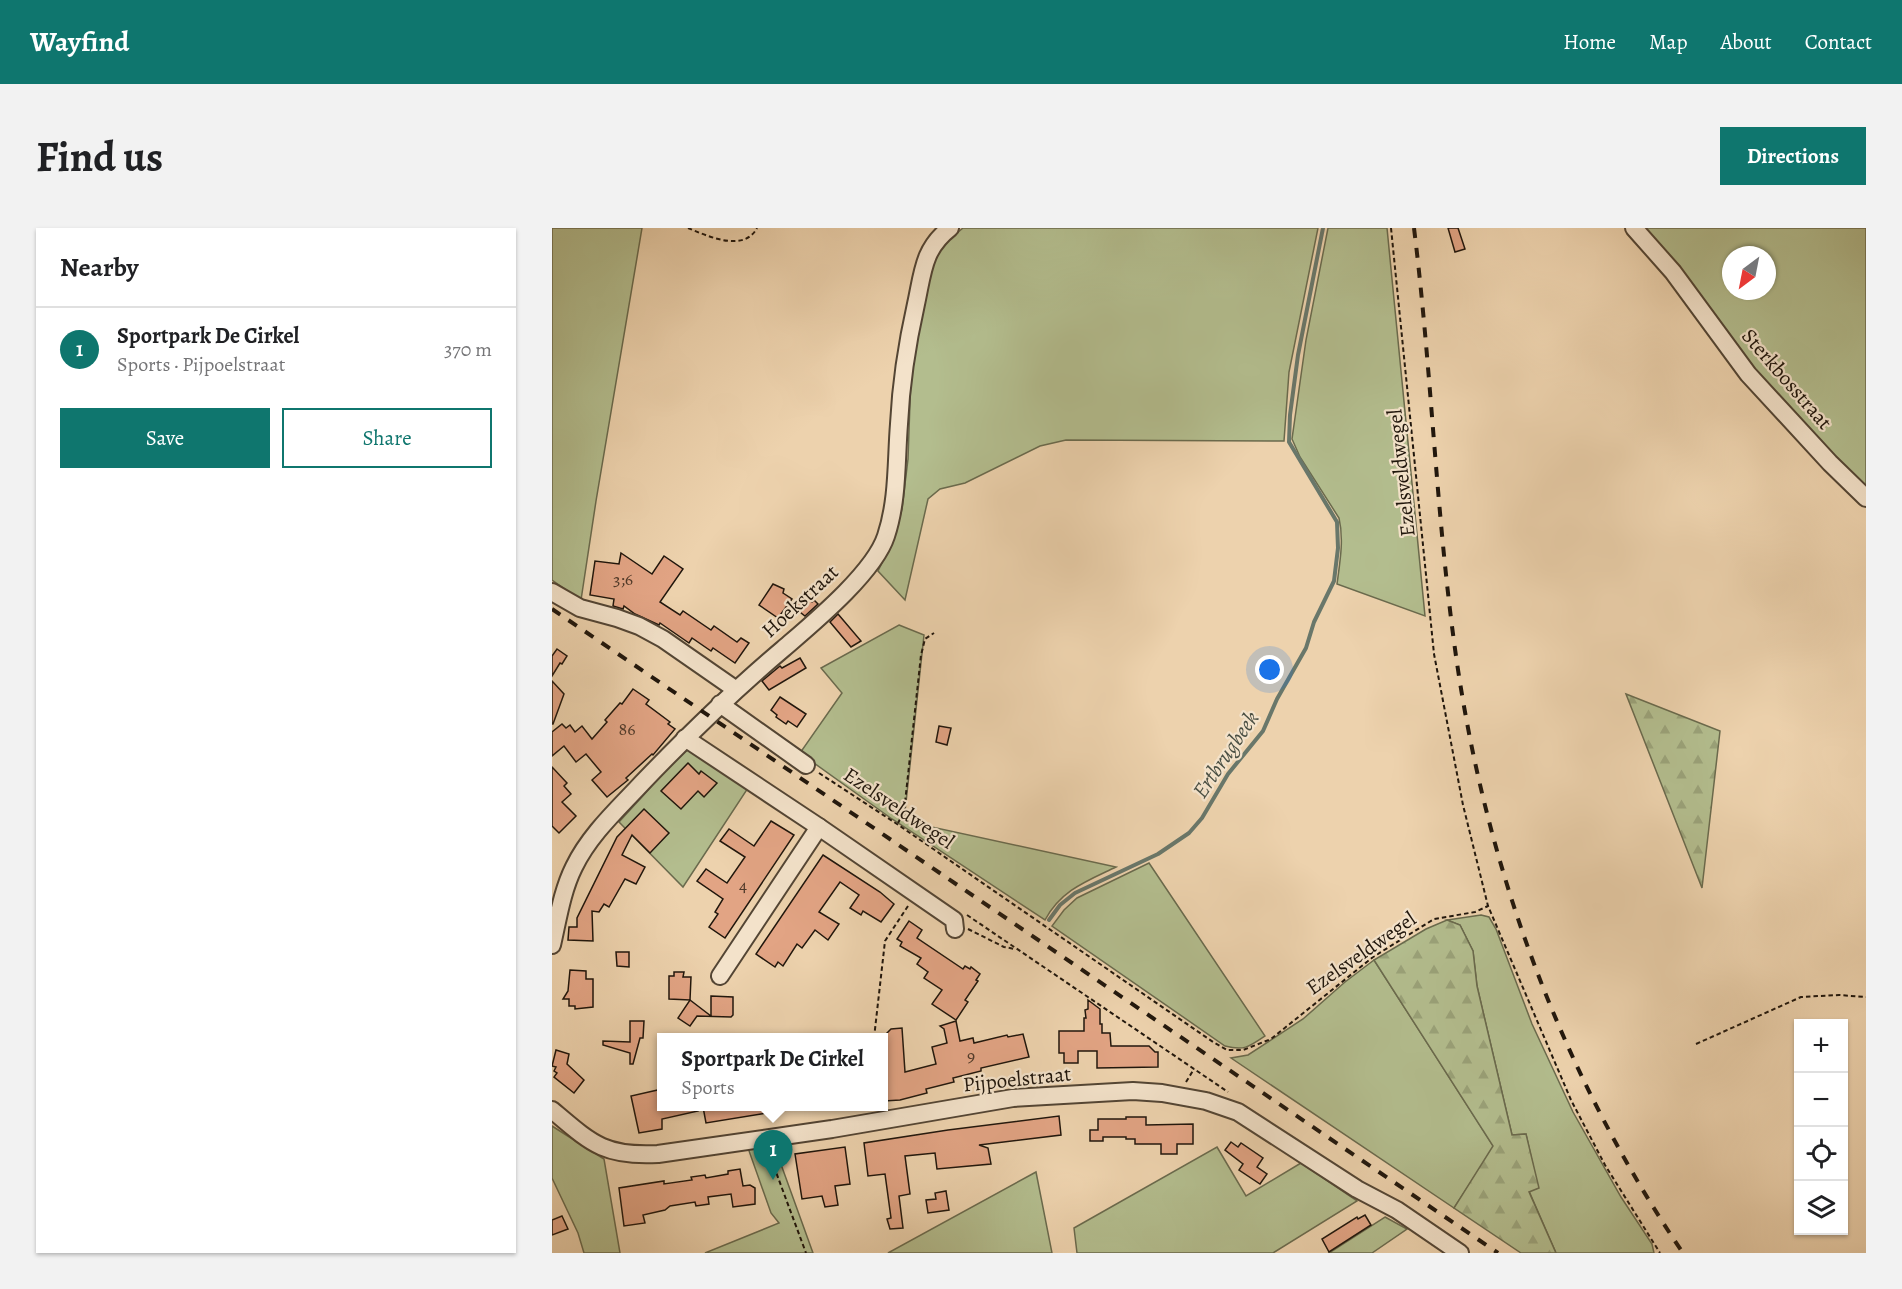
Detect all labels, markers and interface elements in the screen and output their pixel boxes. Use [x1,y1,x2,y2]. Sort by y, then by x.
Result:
text: Wayfind [30,23,129,61]
text: Home [1563,28,1616,56]
text: Map [1649,28,1687,56]
text: About [1720,28,1772,56]
text: Contact [1805,28,1872,56]
button: Directions [1720,127,1866,185]
text: Find us [36,128,163,185]
north arrow [1722,246,1776,300]
text: Nearby [60,250,139,285]
text: Sportpark De Cirkel [117,321,299,351]
street label: Sterkbosstraat [1735,323,1839,435]
text: 1 [76,336,83,363]
text: 370 m [444,336,492,363]
text: Sports · Pijpoelstraat [117,351,285,378]
button: Save [60,408,270,468]
button: Share [282,408,492,468]
street label: Ezelsveldwegel [1380,408,1422,538]
street label: Hoekstraat [756,558,844,644]
house number: 3;6 [613,567,633,591]
your location [1255,655,1284,684]
water label: Ertbrugbeek [1186,705,1266,804]
house number: 86 [618,717,636,741]
street label: Ezelsveldwegel [838,761,960,855]
house number: 4 [739,873,747,897]
street label: Ezelsveldwegel [1300,905,1422,1001]
map controls [1794,1019,1848,1235]
button: + [1794,1019,1848,1073]
popup [657,1033,888,1111]
text: Sportpark De Cirkel [681,1044,864,1074]
house number: 9 [967,1044,975,1068]
street label: Pijpoelstraat [962,1059,1072,1099]
button: − [1794,1073,1848,1127]
text: Sports [681,1074,735,1101]
button: locate [1794,1127,1848,1181]
pin: 1 [754,1130,792,1180]
button: layers [1794,1181,1848,1235]

